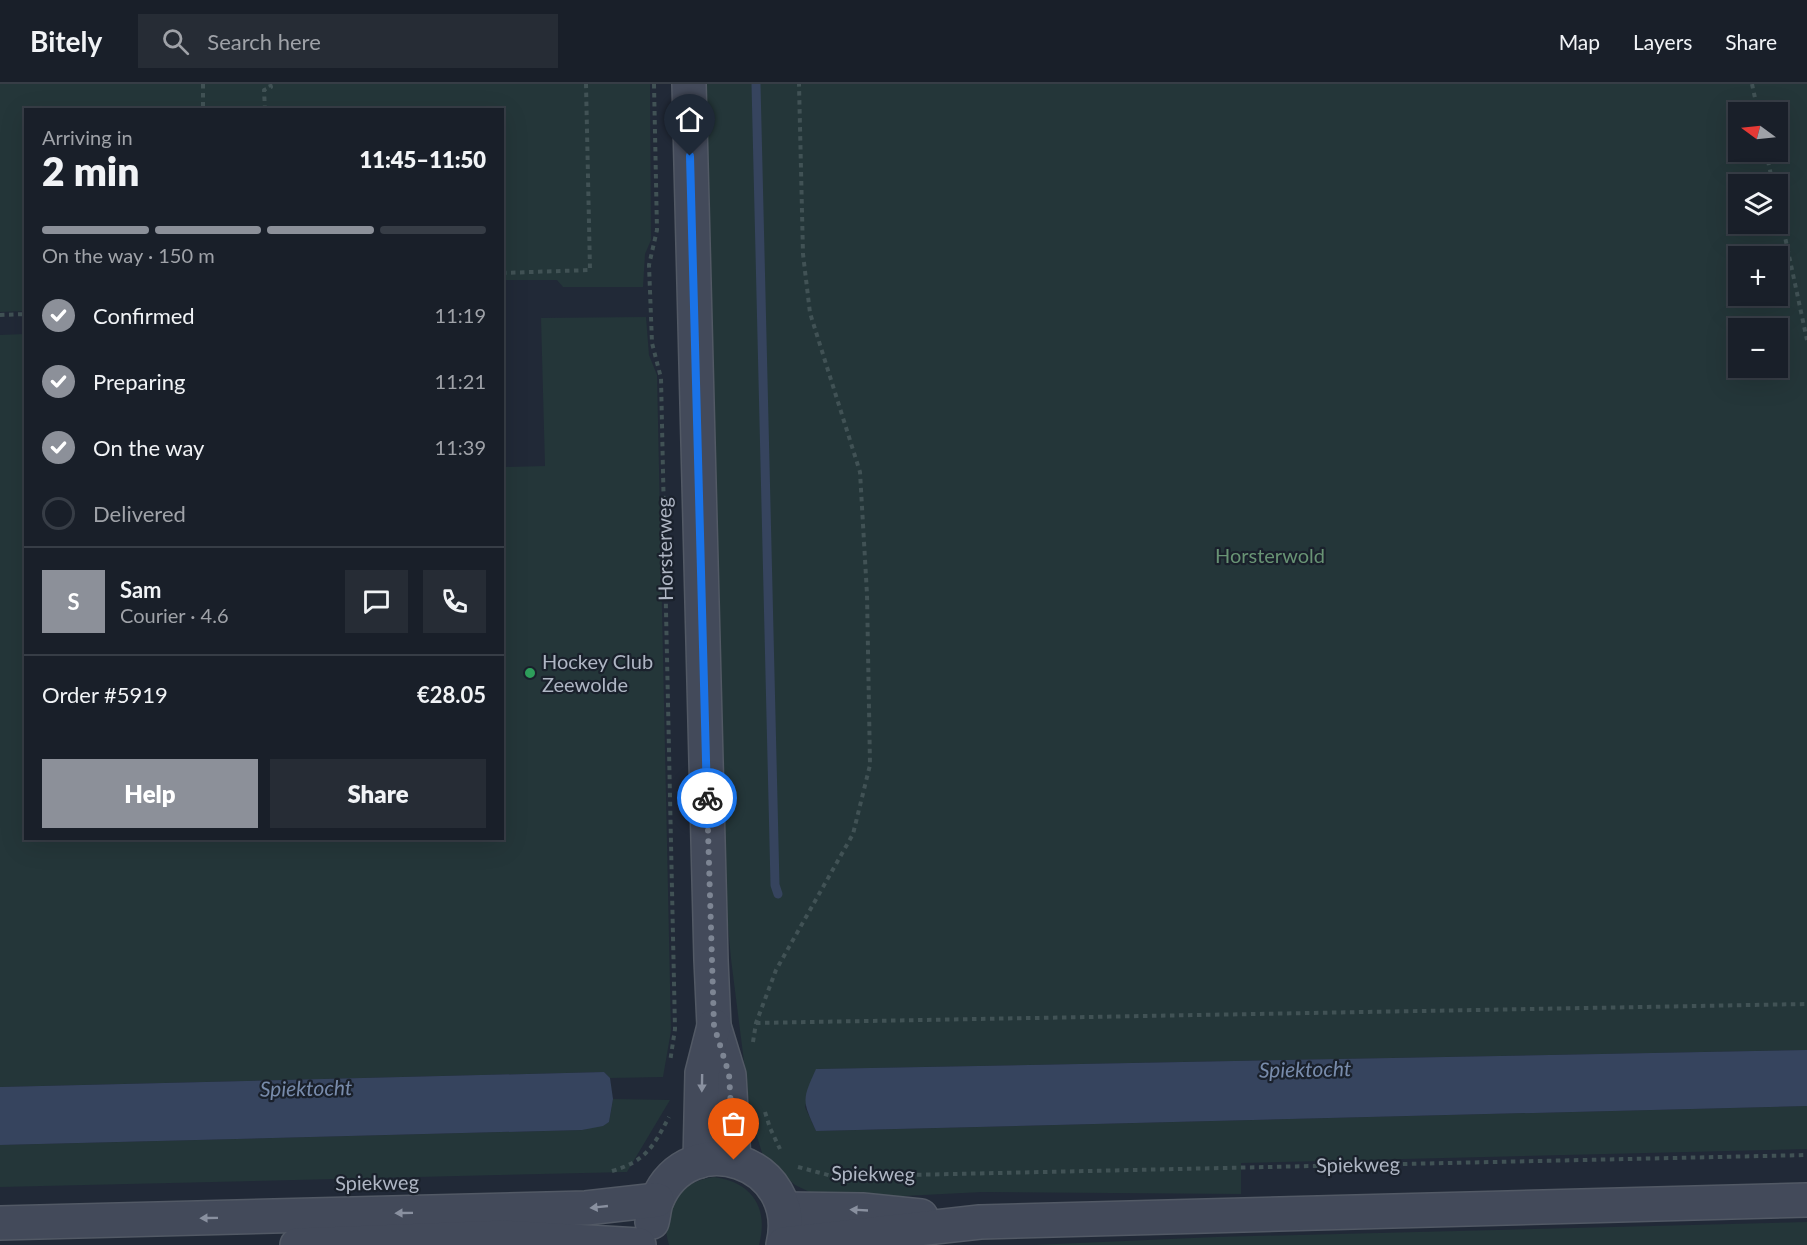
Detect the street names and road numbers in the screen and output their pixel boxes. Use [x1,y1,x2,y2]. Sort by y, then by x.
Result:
street label: Horsterweg [651,497,677,601]
street label: Spiekweg [1316,1151,1400,1177]
street label: Spiekweg [831,1160,915,1186]
street label: Spiekweg [335,1169,419,1195]

